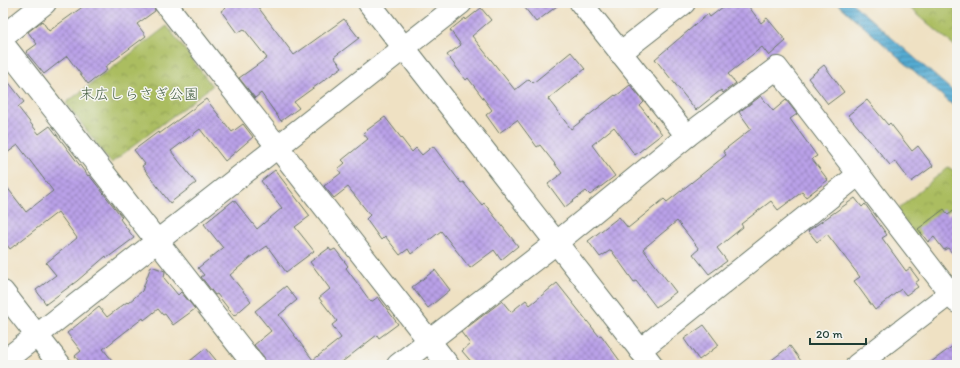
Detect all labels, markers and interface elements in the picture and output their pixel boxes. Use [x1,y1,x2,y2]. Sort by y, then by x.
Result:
park label: 末広しらさぎ公園 [79,85,199,103]
scale bar [810,320,866,346]
text: 20 m [816,327,843,341]

